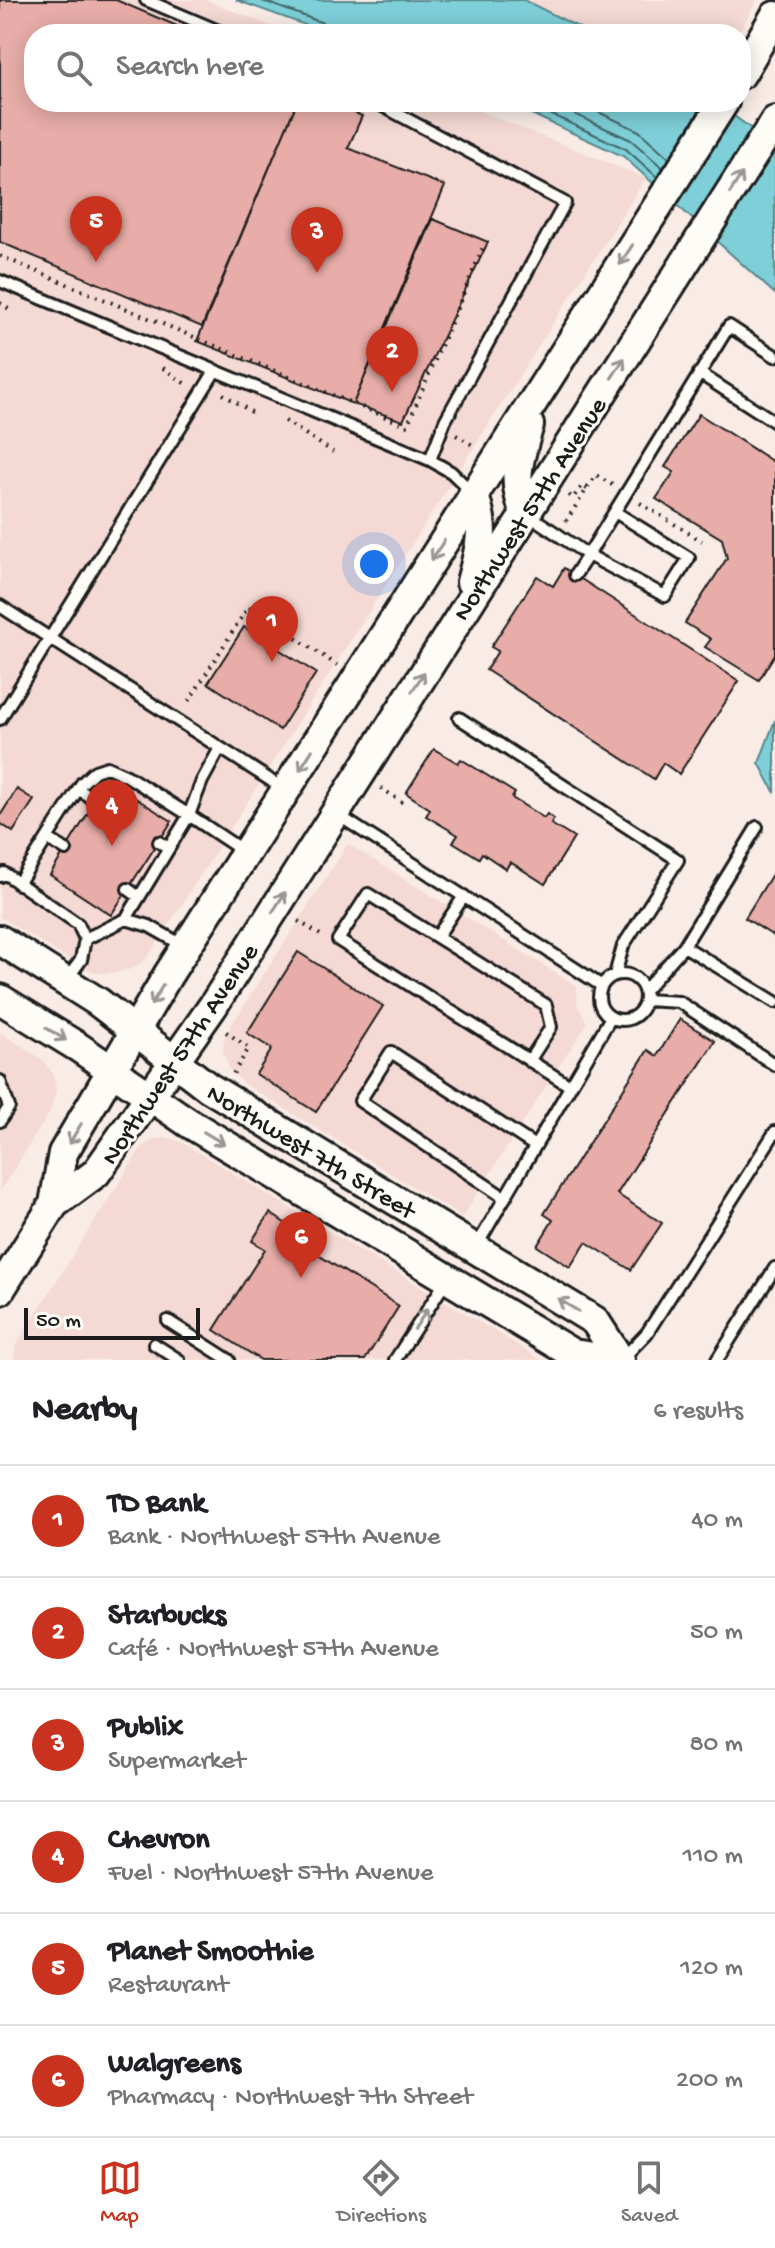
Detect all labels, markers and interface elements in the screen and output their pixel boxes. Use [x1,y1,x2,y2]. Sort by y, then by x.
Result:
search box [24,24,751,112]
icon: search [52,46,96,90]
text: Search here [116,51,264,86]
one-way arrow [728,172,744,195]
pin: 5 [70,196,122,262]
pin: 3 [291,207,343,273]
one-way arrow [618,243,634,266]
pin: 2 [366,326,418,392]
one-way arrow [609,358,626,380]
street label: Northwest 57th Avenue [448,392,616,628]
one-way arrow [429,538,445,561]
your location [354,544,394,584]
pin: 1 [246,596,298,662]
one-way arrow [410,671,426,694]
one-way arrow [297,748,313,771]
pin: 4 [86,780,138,846]
one-way arrow [272,891,288,914]
street label: Northwest 57th Avenue [96,938,268,1172]
one-way arrow [148,983,164,1006]
one-way arrow [45,1025,67,1042]
street label: Northwest 7th Street [200,1079,422,1230]
one-way arrow [66,1122,82,1145]
one-way arrow [202,1130,224,1147]
pin: 6 [275,1212,327,1278]
one-way arrow [557,1296,580,1312]
scale bar [24,1304,200,1340]
text: 50 m [36,1309,81,1335]
one-way arrow [413,1309,429,1331]
text: Nearby [32,1392,137,1432]
text: 6 results [653,1397,743,1428]
text: TD Bank [108,1488,206,1523]
text: 1 [53,1506,63,1537]
text: 40 m [691,1506,743,1537]
text: Bank · Northwest 57th Avenue [108,1523,440,1554]
text: Starbucks [108,1600,226,1635]
text: 2 [52,1618,64,1649]
text: 50 m [690,1618,743,1649]
text: Café · Northwest 57th Avenue [108,1635,439,1666]
text: Publix [108,1712,183,1747]
text: 3 [51,1730,65,1761]
text: 80 m [689,1730,743,1761]
text: Supermarket [108,1747,245,1778]
text: Chevron [108,1824,210,1859]
text: 4 [52,1842,64,1873]
text: 110 m [683,1842,743,1873]
text: Fuel · Northwest 57th Avenue [108,1859,433,1890]
text: Planet Smoothie [108,1936,314,1971]
text: 5 [51,1954,65,1985]
text: 120 m [680,1954,743,1985]
text: Restaurant [108,1971,228,2002]
text: Walgreens [108,2048,241,2083]
text: 6 [51,2066,65,2097]
text: 200 m [676,2066,743,2097]
text: Pharmacy · Northwest 7th Street [108,2083,473,2114]
tab: Map [98,2156,142,2230]
tab: Directions [337,2156,426,2230]
tab: Saved [621,2156,677,2230]

